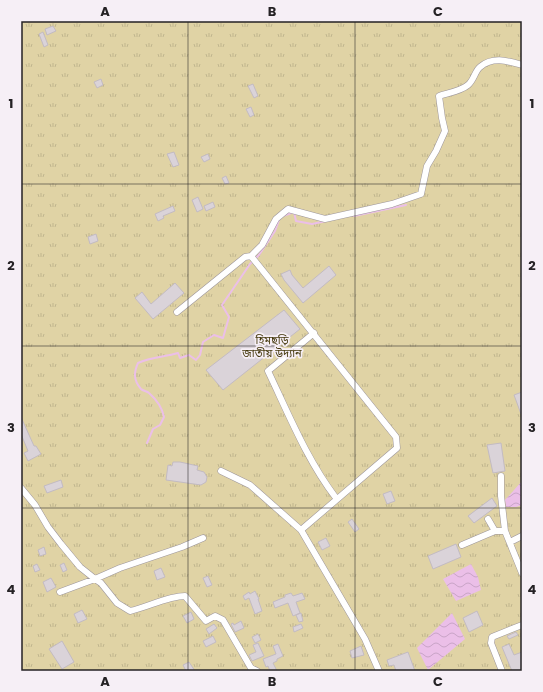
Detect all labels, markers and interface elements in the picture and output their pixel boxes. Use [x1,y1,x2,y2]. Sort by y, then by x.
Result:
text: A [100,2,110,21]
text: B [268,2,277,21]
text: C [433,2,443,21]
text: 1 [9,94,13,113]
text: 1 [530,94,534,113]
text: 2 [7,256,15,275]
text: 2 [528,256,536,275]
park label: হিমছড়ি জাতীয় উদ্যান [241,332,302,361]
text: 3 [7,418,15,437]
text: 3 [528,418,536,437]
text: 4 [7,580,16,599]
text: 4 [528,580,537,599]
text: A [100,672,110,691]
text: B [268,672,277,691]
text: C [433,672,443,691]

